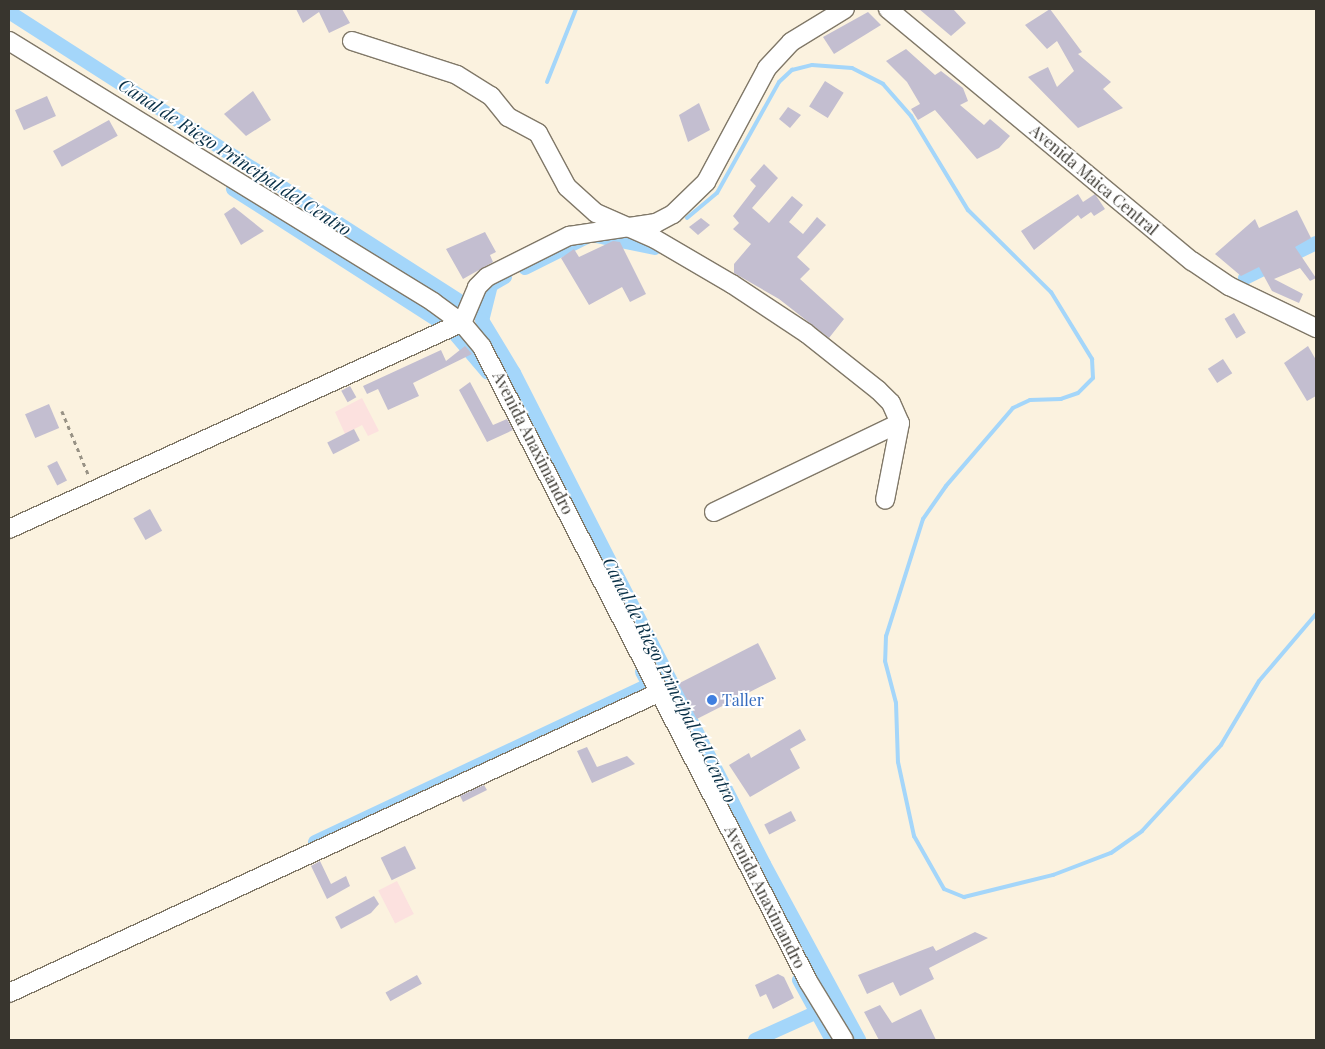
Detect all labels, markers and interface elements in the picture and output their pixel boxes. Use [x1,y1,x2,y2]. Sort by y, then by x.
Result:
water label: Canal de Riego Principal del Centro [114,73,356,241]
street label: Avenida Maica Central [1026,121,1162,239]
street label: Avenida Anaximandro [488,368,578,518]
water label: Canal de Riego Principal del Centro [598,553,742,807]
place label: Taller [722,690,764,710]
marker: Taller [706,694,718,706]
street label: Avenida Anaximandro [720,822,810,972]

